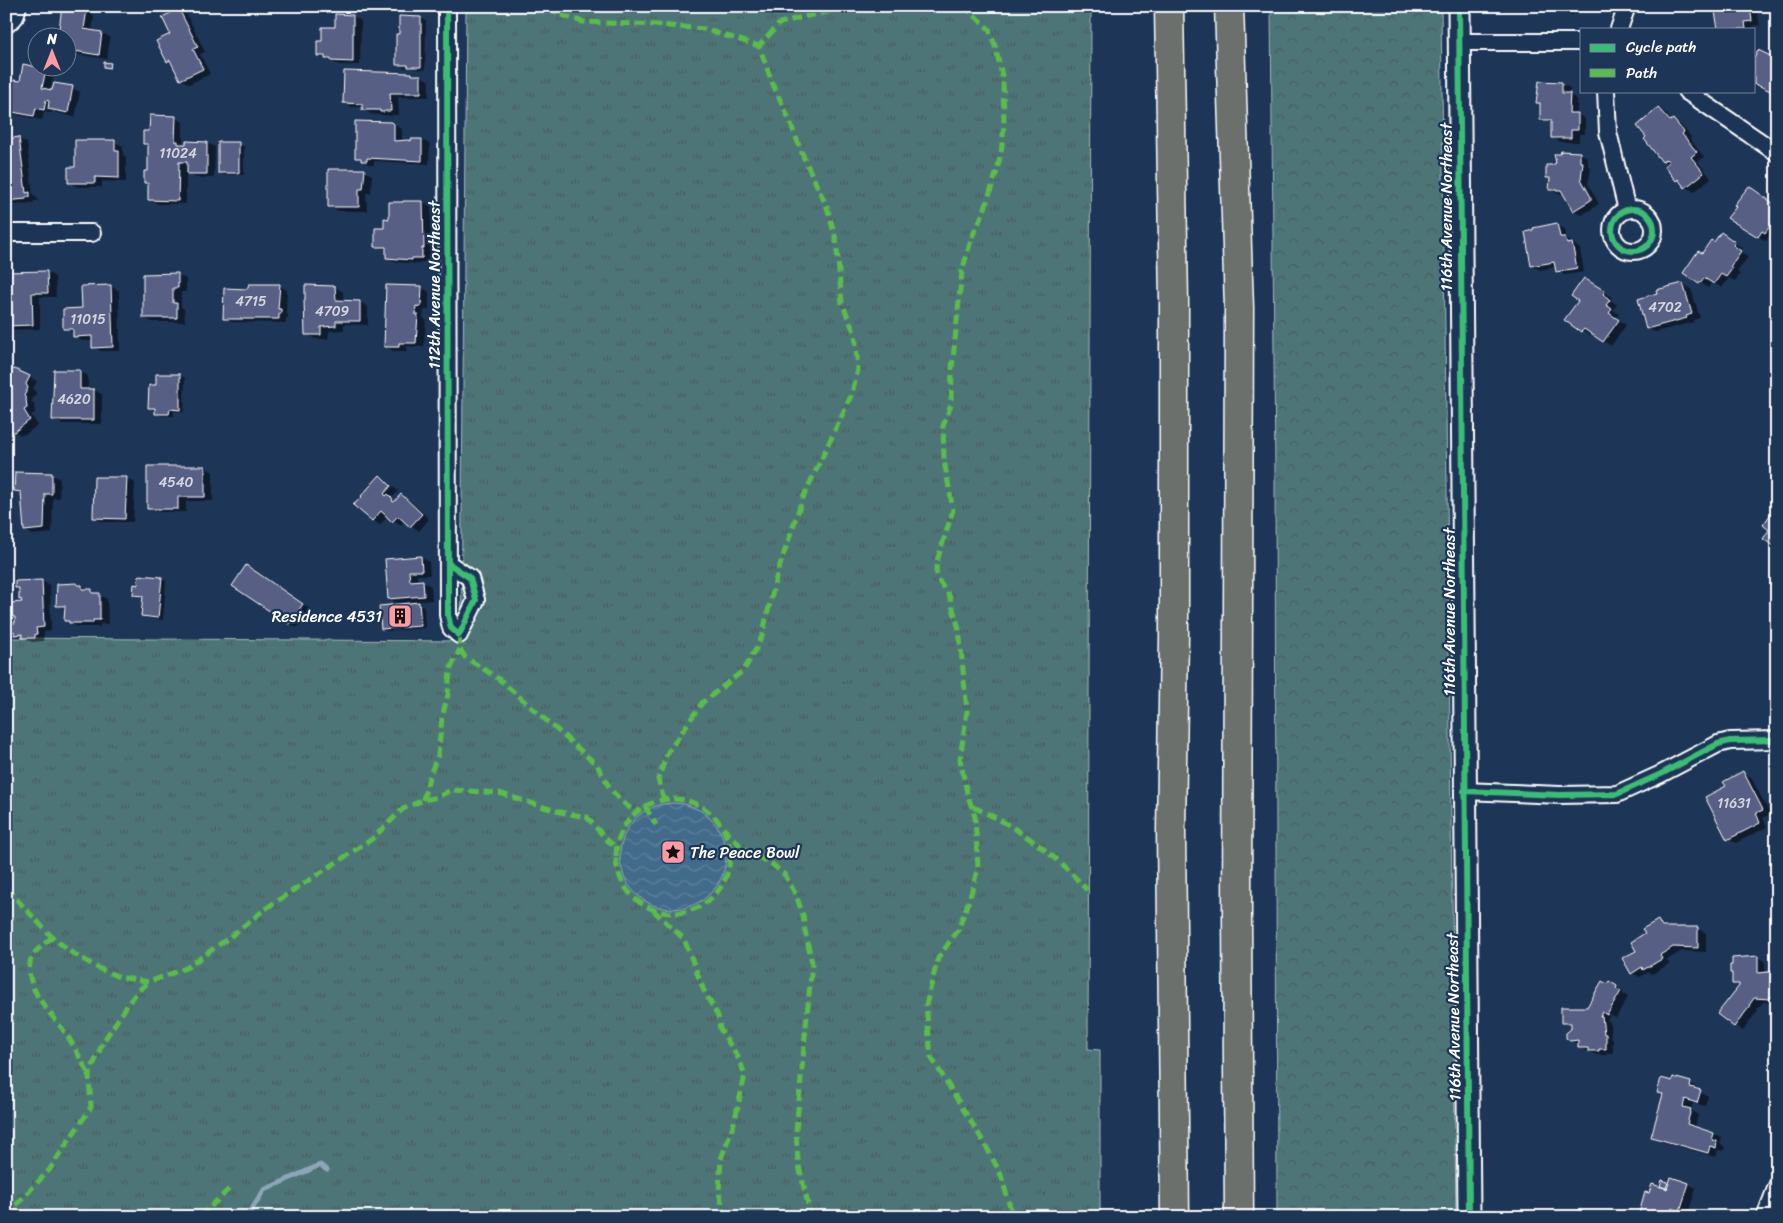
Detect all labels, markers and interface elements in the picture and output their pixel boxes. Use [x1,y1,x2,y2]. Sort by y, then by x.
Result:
text: N [46,27,57,52]
north arrow [28,28,78,78]
legend [1580,28,1756,92]
text: Cycle path [1626,34,1697,60]
text: Path [1626,60,1657,86]
street label: 116th Avenue Northeast [1432,122,1461,291]
house number: 11024 [159,141,197,166]
street label: 112th Avenue Northeast [420,200,449,369]
house number: 4715 [235,289,267,314]
house number: 4702 [1648,295,1682,320]
house number: 4709 [315,299,349,324]
house number: 11015 [70,307,106,332]
house number: 4620 [57,387,91,412]
house number: 4540 [159,470,194,495]
street label: 116th Avenue Northeast [1435,527,1464,696]
place label: Residence 4531 [272,602,382,631]
building icon: Residence 4531 [387,603,413,629]
house number: 11631 [1717,791,1751,816]
place label: The Peace Bowl [690,838,800,867]
place icon: The Peace Bowl [660,839,686,865]
street label: 116th Avenue Northeast [1438,932,1469,1101]

